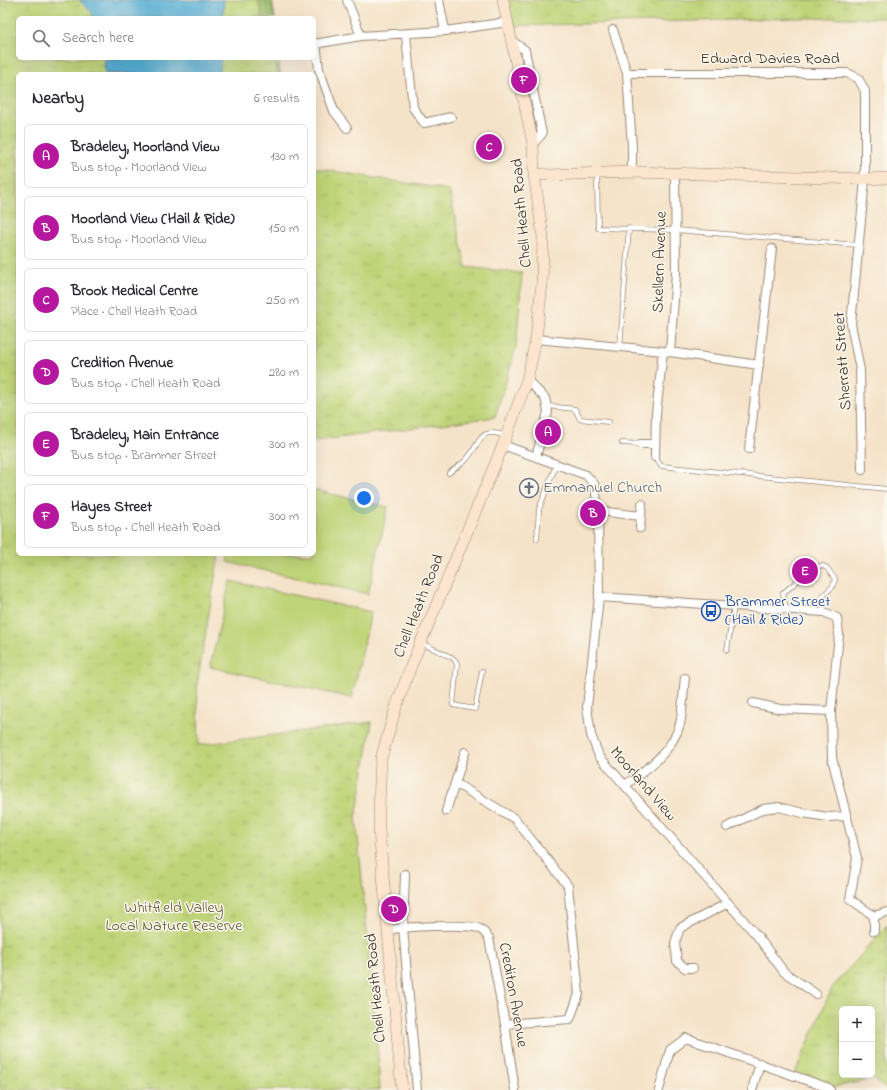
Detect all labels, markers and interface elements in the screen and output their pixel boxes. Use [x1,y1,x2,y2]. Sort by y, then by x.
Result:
search box [16,16,316,60]
icon: search [30,27,52,49]
text: Search here [62,27,134,49]
street label: Edward Davies Road [700,47,840,71]
pin: F [511,65,537,95]
text: Nearby [32,86,84,111]
text: 6 results [254,89,300,108]
pin: C [476,132,502,162]
text: Bradeley, Moorland View [71,136,220,158]
text: A [42,147,50,166]
text: 130 m [271,147,299,166]
street label: Chell Heath Road [505,157,539,269]
text: Bus stop · Moorland View [71,158,206,177]
text: Moorland View (Hail & Ride) [71,208,235,230]
street label: Skellern Avenue [646,210,674,313]
text: B [42,219,50,238]
text: 150 m [268,219,299,238]
text: Bus stop · Moorland View [71,230,206,249]
text: Brook Medical Centre [71,280,198,302]
text: C [42,291,50,310]
text: 250 m [266,291,299,310]
text: Place · Chell Heath Road [71,302,197,321]
street label: Sherratt Street [828,310,858,411]
text: Credition Avenue [71,352,173,374]
text: D [41,363,51,382]
text: 280 m [269,363,299,382]
text: Bus stop · Chell Heath Road [71,374,220,393]
pin: A [535,417,561,447]
text: Bradeley, Main Entrance [71,424,219,446]
text: E [42,435,50,454]
text: 300 m [269,435,299,454]
text: Bus stop · Brammer Street [71,446,217,465]
place label: Emmanuel Church [543,476,662,500]
church icon: Emmanuel Church [518,477,540,499]
your location [354,488,374,508]
text: Hayes Street [71,496,152,518]
pin: B [580,498,606,528]
text: F [42,507,50,526]
text: 300 m [269,507,299,526]
text: Bus stop · Chell Heath Road [71,518,220,537]
street label: Chell Heath Road [387,551,451,661]
pin: E [792,556,818,586]
place label: Brammer Street (Hail & Ride) [724,590,831,632]
bus stop icon: Brammer Street (Hail & Ride) [700,600,722,622]
street label: Moorland View [604,741,682,827]
pin: D [381,894,407,924]
park label: Whitfield Valley Local Nature Reserve [106,896,243,938]
street label: Chell Heath Road [359,932,393,1044]
street label: Crediton Avenue [492,941,534,1050]
map controls [839,1006,875,1078]
button: + [839,1006,875,1042]
button: − [839,1042,875,1078]

